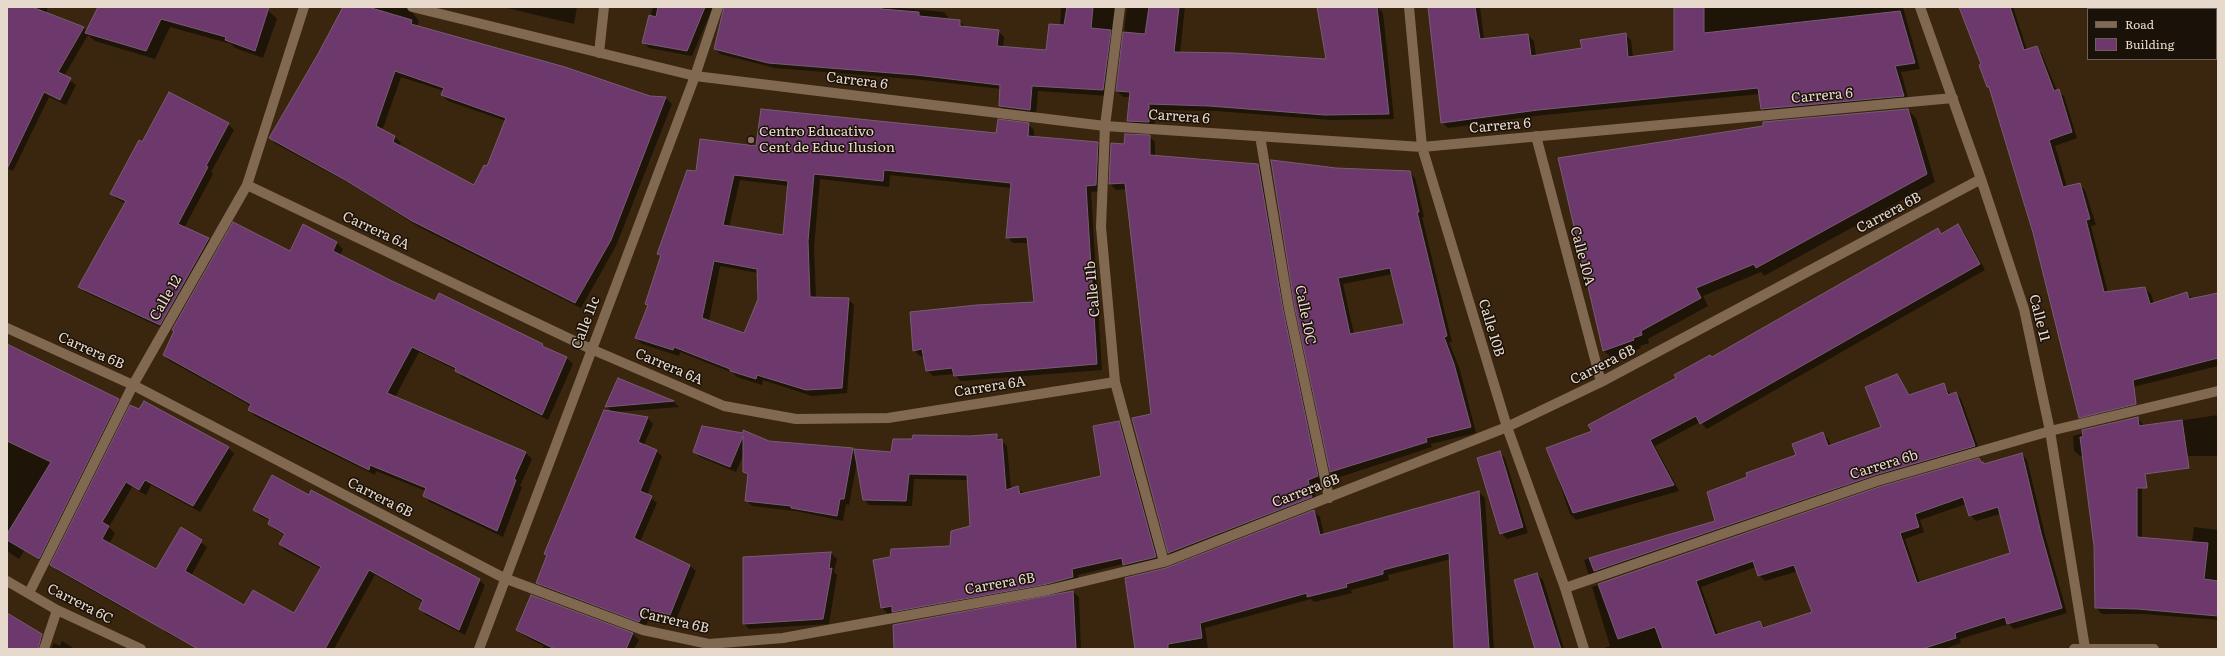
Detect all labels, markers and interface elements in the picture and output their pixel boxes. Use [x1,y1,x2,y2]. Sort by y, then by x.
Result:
legend [2087,8,2217,60]
text: Road [2125,15,2154,33]
text: Building [2125,35,2174,53]
street label: Carrera 6 [825,69,889,93]
street label: Carrera 6 [1791,85,1853,107]
street label: Carrera 6 [1148,106,1210,128]
street label: Carrera 6 [1469,115,1531,137]
place label: Centro Educativo Cent de Educ Ilusion [759,124,895,156]
marker: Centro Educativo Cent de Educ Ilusion [746,135,756,145]
street label: Carrera 6B [1854,189,1924,237]
street label: Carrera 6A [340,208,412,254]
street label: Calle 10A [1566,225,1598,287]
street label: Calle 11b [1082,260,1104,318]
street label: Calle 12 [146,272,186,324]
street label: Calle 10C [1291,284,1319,346]
street label: Calle 11 [2025,293,2053,343]
street label: Calle 11c [568,294,604,352]
street label: Calle 10B [1474,297,1508,359]
street label: Carrera 6B [55,329,127,373]
street label: Carrera 6B [1568,341,1638,389]
street label: Carrera 6A [633,345,705,389]
street label: Carrera 6A [953,373,1027,401]
street label: Carrera 6b [1848,447,1920,483]
street label: Carrera 6B [1270,470,1342,512]
street label: Carrera 6B [345,474,415,522]
street label: Carrera 6B [964,570,1036,598]
street label: Carrera 6C [44,580,116,628]
street label: Carrera 6B [638,605,710,637]

